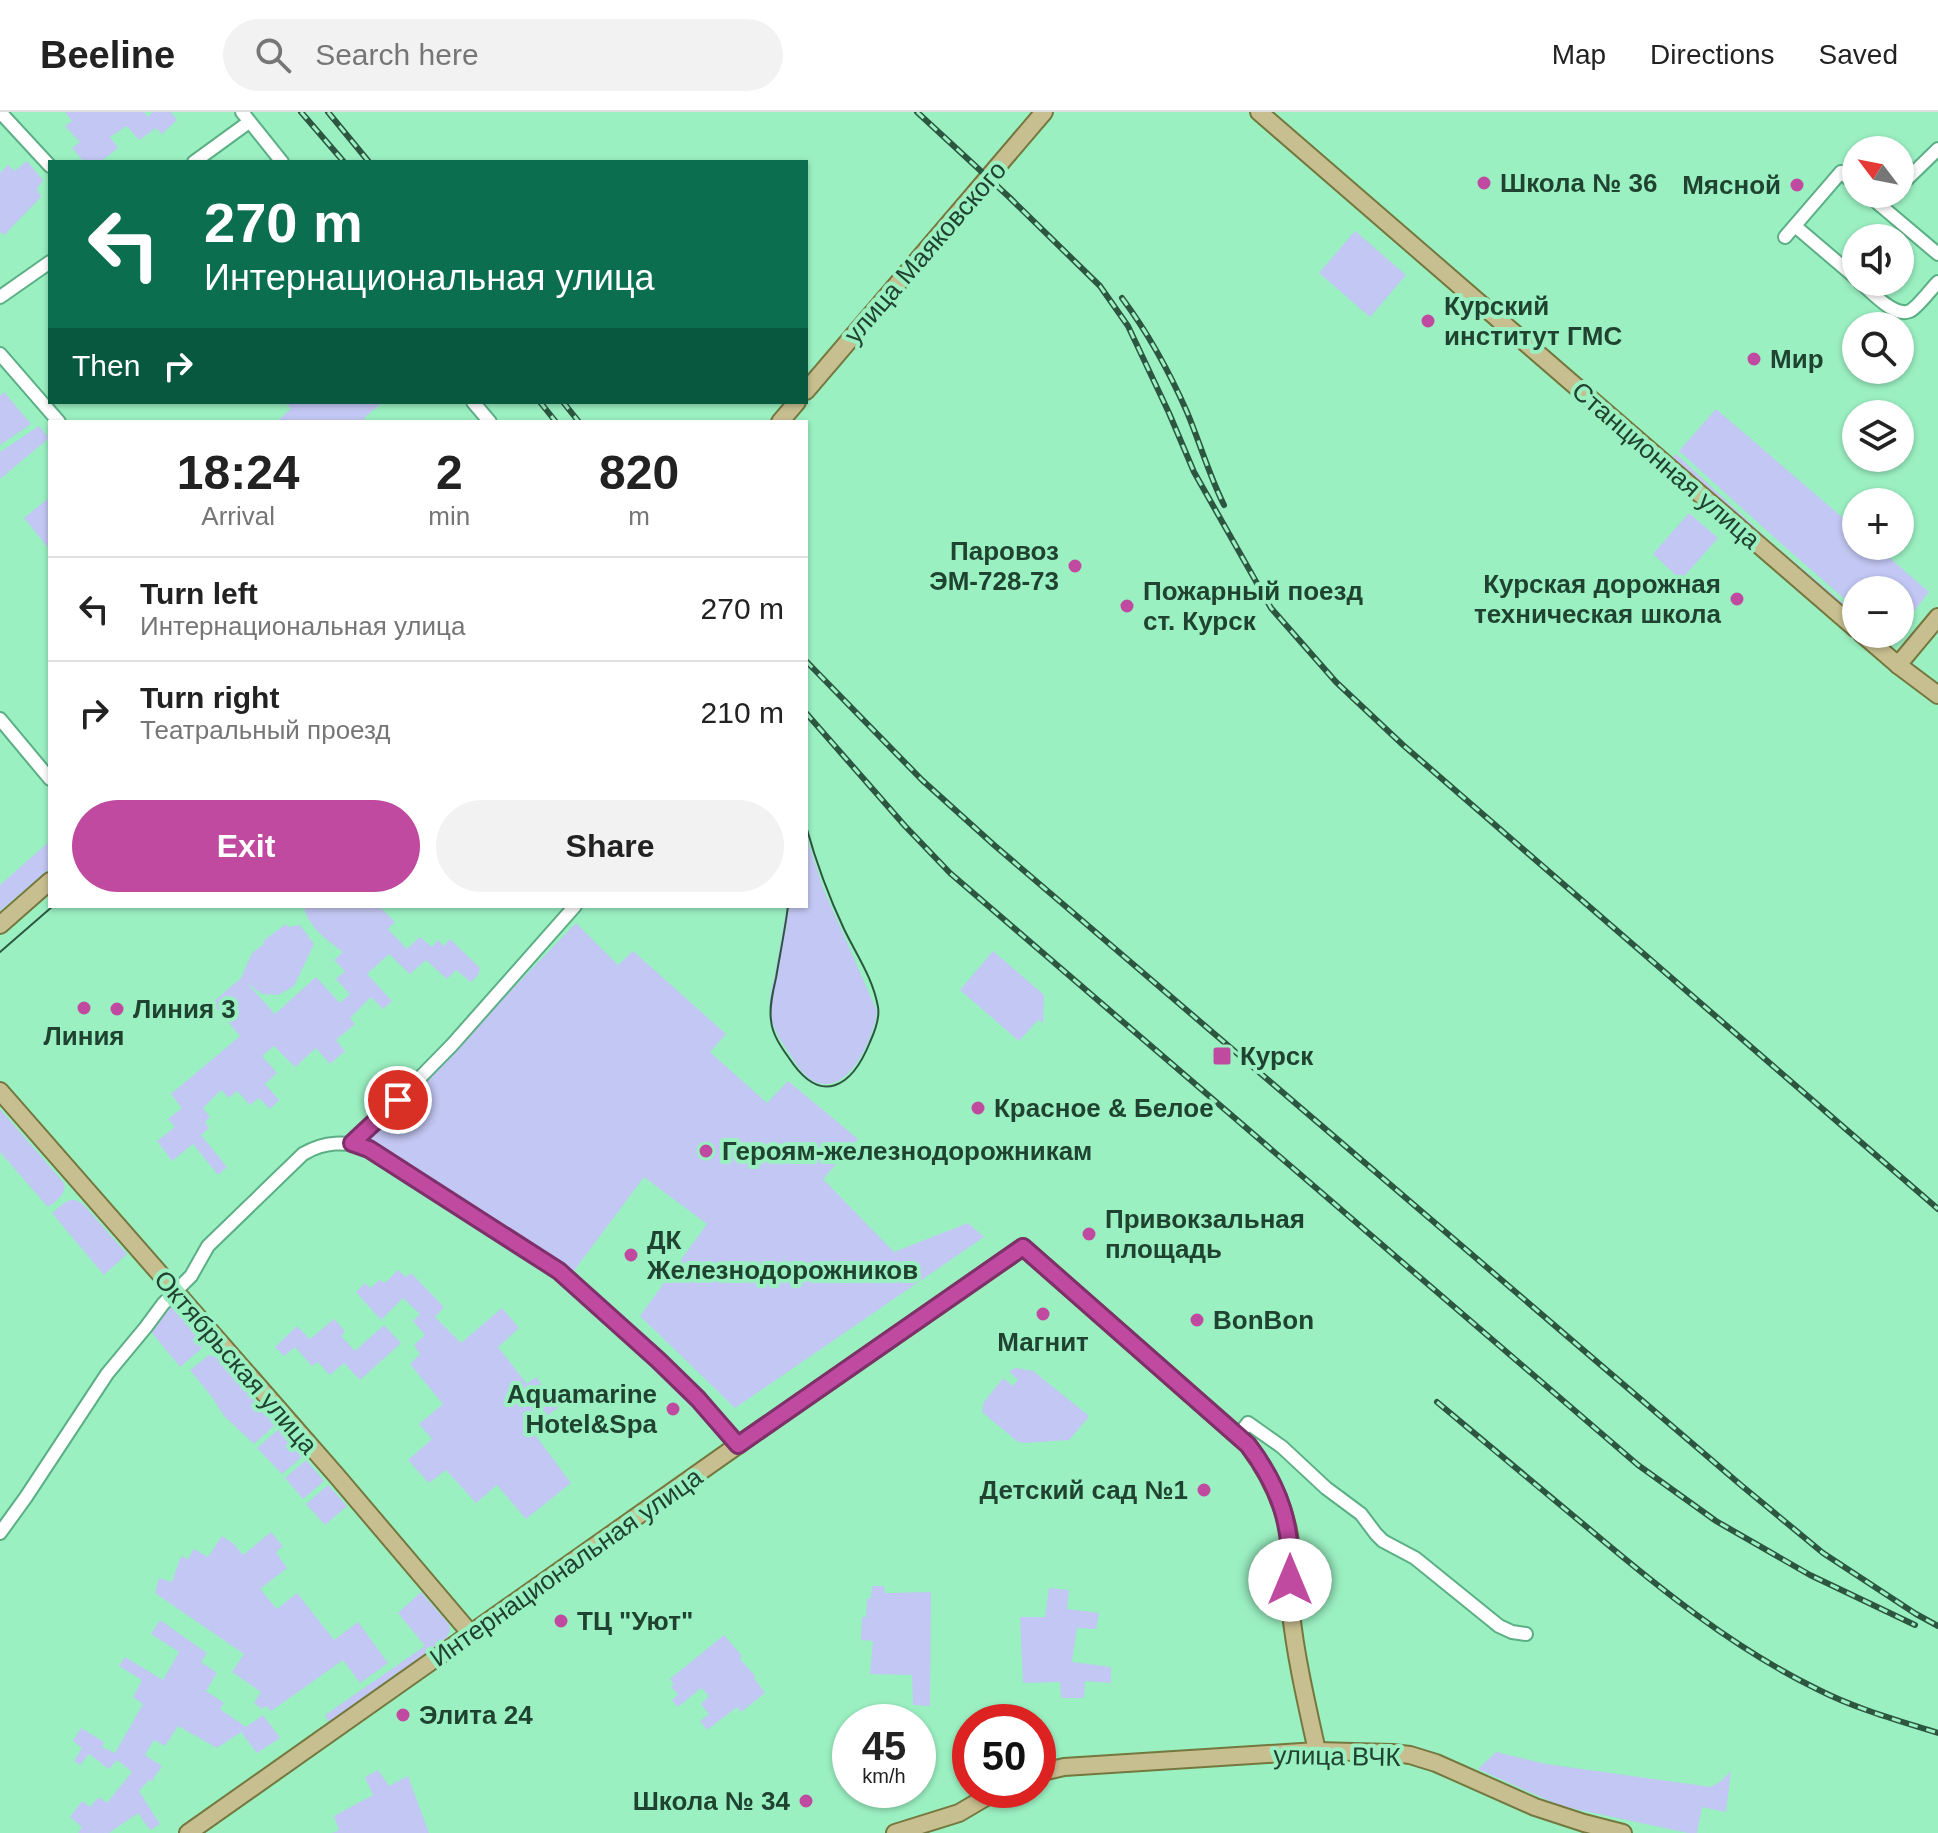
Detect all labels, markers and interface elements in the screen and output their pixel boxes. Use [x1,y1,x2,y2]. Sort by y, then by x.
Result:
search box [223,19,783,91]
icon: search [251,33,295,77]
text: Beeline [40,34,175,76]
text: Search here [315,38,479,71]
text: Map [1552,39,1606,70]
text: Directions [1650,39,1775,70]
text: Saved [1819,39,1898,70]
north arrow [1842,136,1914,208]
map controls [1842,136,1914,648]
street label: улица Маяковского [838,155,1012,349]
place label: Школа № 36 [1500,168,1657,198]
place label: Мясной [1682,170,1781,200]
marker: Школа № 36 [1475,174,1493,192]
marker: Мясной [1788,176,1806,194]
text: 270 m [204,191,363,254]
icon: left [72,192,176,296]
button: sound [1842,224,1914,296]
text: Интернациональная улица [204,257,655,298]
place label: Курский институт ГМС [1444,291,1622,351]
marker: Курский институт ГМС [1419,312,1437,330]
button: search [1842,312,1914,384]
icon: right [156,344,200,388]
place label: Мир [1770,344,1824,374]
text: Then [72,349,140,382]
marker: Мир [1745,350,1763,368]
street label: Станционная улица [1566,375,1766,555]
button: layers [1842,400,1914,472]
text: 18:24 [177,446,300,499]
text: 2 [436,446,463,499]
text: 820 [599,446,679,499]
button: + [1842,488,1914,560]
text: Arrival [201,501,275,531]
text: min [428,501,470,531]
text: m [628,501,650,531]
place label: Паровоз ЭМ-728-73 [929,536,1059,596]
marker: Паровоз ЭМ-728-73 [1066,557,1084,575]
place label: Курская дорожная техническая школа [1474,569,1722,629]
place label: Пожарный поезд ст. Курск [1143,576,1363,636]
button: − [1842,576,1914,648]
text: Turn left [140,577,258,610]
icon: left [72,587,116,631]
marker: Курская дорожная техническая школа [1728,590,1746,608]
text: 270 m [701,592,784,625]
marker: Пожарный поезд ст. Курск [1118,597,1136,615]
text: Интернациональная улица [140,611,465,641]
text: Turn right [140,681,279,714]
icon: right [72,691,116,735]
text: 210 m [701,696,784,729]
text: Театральный проезд [140,715,391,745]
button: Exit [72,800,420,892]
button: Share [436,800,784,892]
place label: Линия 3 [133,994,236,1024]
marker: Линия [75,999,93,1017]
marker: Линия 3 [108,1000,126,1018]
place label: Линия [43,1021,125,1051]
place label: Курск [1240,1041,1314,1071]
marker: Курск [1211,1045,1233,1067]
pin [364,1066,432,1134]
icon: arrive [376,1078,420,1122]
place label: Красное & Белое [994,1093,1214,1123]
marker: Красное & Белое [969,1099,987,1117]
place label: Героям-железнодорожникам [722,1136,1092,1166]
marker: Героям-железнодорожникам [697,1142,715,1160]
place label: Привокзальная площадь [1105,1204,1305,1264]
place label: ДК Железнодорожников [646,1225,918,1285]
marker: Привокзальная площадь [1080,1225,1098,1243]
marker: ДК Железнодорожников [622,1246,640,1264]
street label: Октябрьская улица [148,1264,324,1460]
marker: Магнит [1034,1305,1052,1323]
place label: BonBon [1213,1305,1314,1335]
marker: BonBon [1188,1311,1206,1329]
place label: Магнит [997,1327,1089,1357]
place label: Aquamarine Hotel&Spa [507,1379,658,1439]
marker: Aquamarine Hotel&Spa [664,1400,682,1418]
street label: Интернациональная улица [424,1461,708,1673]
place label: Детский сад №1 [980,1475,1188,1505]
marker: Детский сад №1 [1195,1481,1213,1499]
position arrow [1248,1538,1332,1622]
place label: ТЦ "Уют" [577,1606,693,1636]
marker: ТЦ "Уют" [552,1612,570,1630]
place label: Элита 24 [419,1700,533,1730]
speed limit sign: 50 [952,1704,1056,1808]
marker: Элита 24 [394,1706,412,1724]
text: 45 [862,1724,906,1768]
street label: улица ВЧК [1273,1740,1401,1772]
text: km/h [862,1765,906,1787]
place label: Школа № 34 [633,1786,791,1816]
marker: Школа № 34 [797,1792,815,1810]

